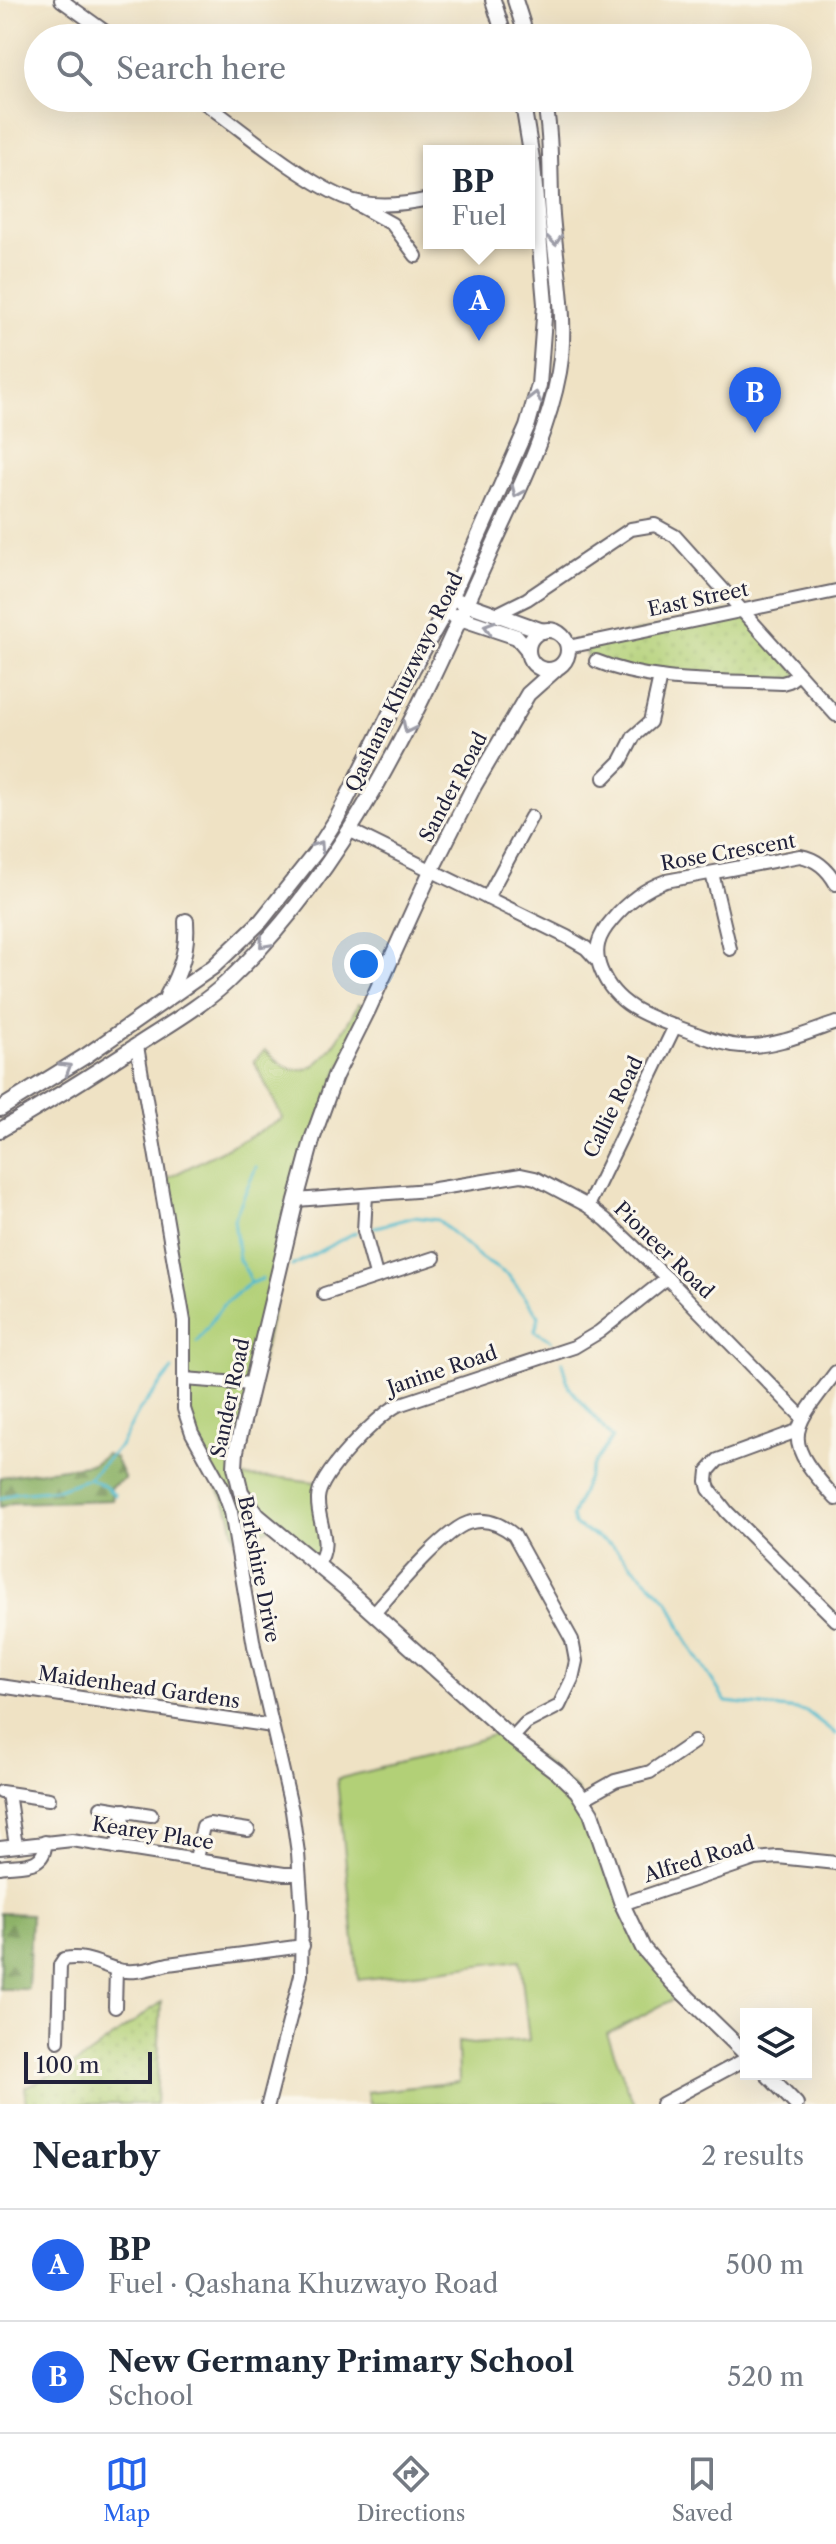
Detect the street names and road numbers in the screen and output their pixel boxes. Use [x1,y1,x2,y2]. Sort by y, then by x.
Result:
street label: Qashana Khuzwayo Road [340,568,468,796]
street label: East Street [646,577,750,621]
street label: Sander Road [414,728,492,846]
street label: Rose Crescent [659,828,797,876]
street label: Callie Road [578,1052,648,1162]
street label: Pioneer Road [609,1196,719,1304]
street label: Sander Road [206,1336,254,1460]
street label: Janine Road [381,1340,500,1401]
street label: Berkshire Drive [233,1494,285,1644]
street label: Maidenhead Gardens [36,1661,242,1713]
street label: Kearey Place [90,1812,216,1854]
street label: Alfred Road [640,1831,757,1887]

